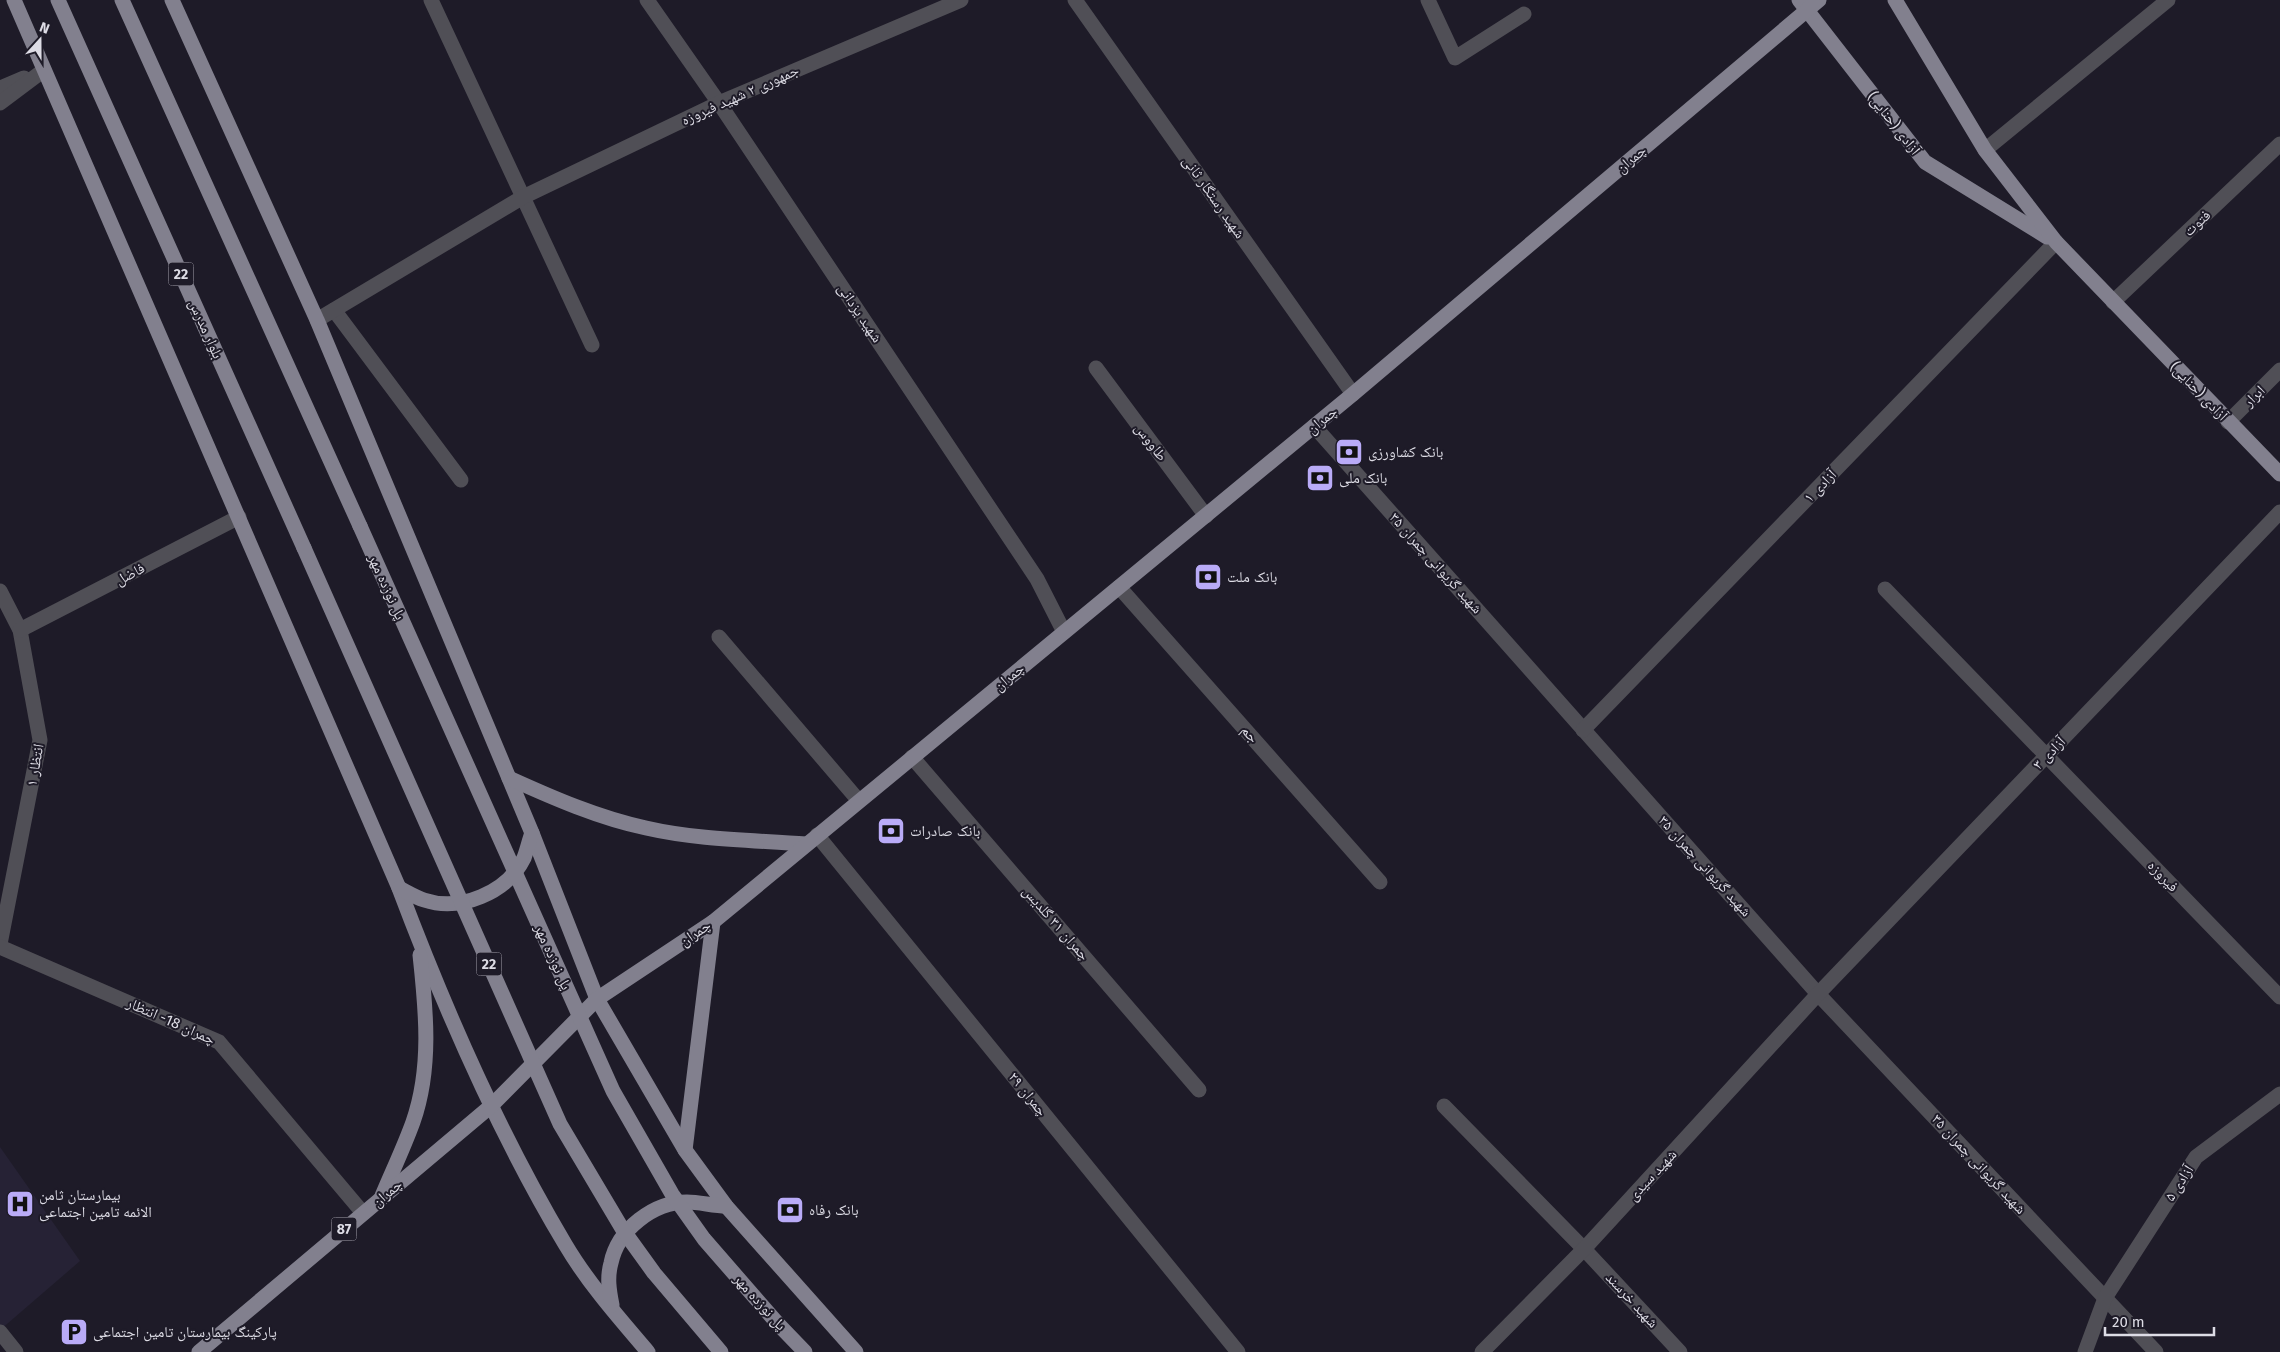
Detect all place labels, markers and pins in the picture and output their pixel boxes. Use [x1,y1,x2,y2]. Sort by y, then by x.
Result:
bank icon: بانک کشاورزی [1334,437,1364,467]
place label: بانک کشاورزی [1368,443,1444,462]
bank icon: بانک ملی [1305,463,1335,493]
place label: بانک ملی [1339,469,1387,488]
bank icon: بانک ملت [1193,562,1223,592]
place label: بانک ملت [1227,568,1277,586]
bank icon: بانک صادرات [876,816,906,846]
place label: بانک صادرات [910,822,980,840]
place label: بیمارستان ثامن الائمه تامین اجتماعی [39,1186,152,1222]
hospital icon: بیمارستان ثامن الائمه تامین اجتماعی [5,1189,35,1219]
bank icon: بانک رفاه [775,1195,805,1225]
place label: بانک رفاه [809,1201,859,1219]
parking icon: پارکینگ بیمارستان تامین اجتماعی [59,1317,89,1347]
place label: پارکینگ بیمارستان تامین اجتماعی [93,1323,277,1342]

